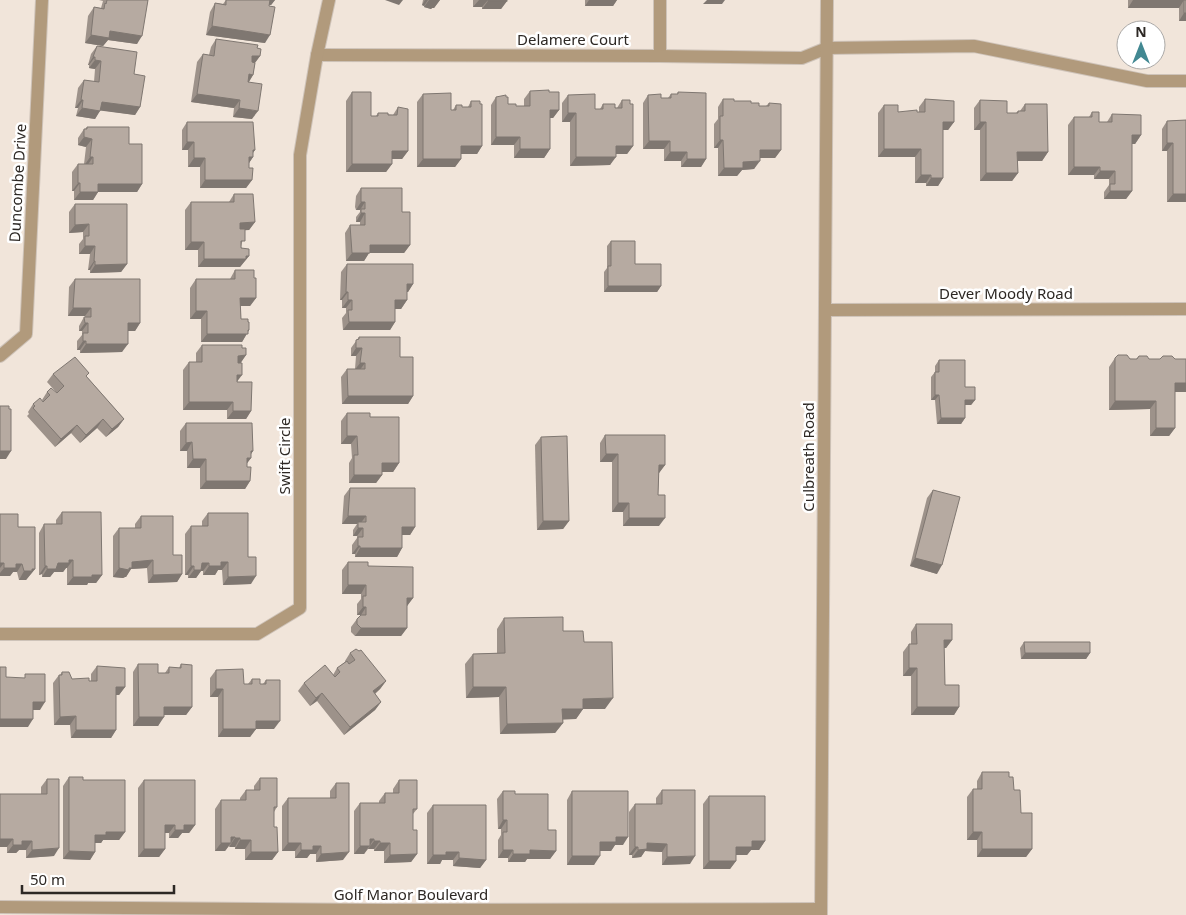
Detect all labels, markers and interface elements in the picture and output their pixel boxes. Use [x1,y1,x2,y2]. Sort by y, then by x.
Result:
north arrow [1116,20,1166,70]
text: N [1135,22,1147,41]
street label: Delamere Court [517,29,630,49]
street label: Duncombe Drive [4,123,30,243]
street label: Dever Moody Road [939,283,1073,303]
street label: Culbreath Road [798,402,818,512]
street label: Swift Circle [274,417,294,495]
scale bar [22,862,175,894]
text: 50 m [30,869,65,889]
street label: Golf Manor Boulevard [334,884,488,904]

